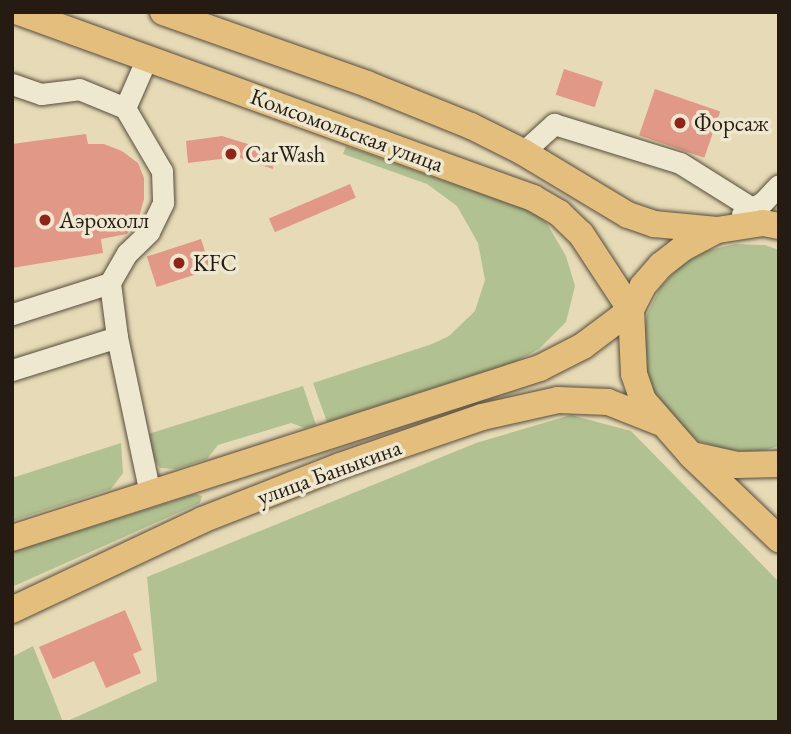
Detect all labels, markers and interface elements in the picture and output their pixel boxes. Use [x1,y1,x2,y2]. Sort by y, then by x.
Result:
street label: Комсомольская улица [247,82,447,178]
place label: Форсаж [694,109,769,137]
marker: Форсаж [672,115,688,131]
place label: CarWash [245,140,325,168]
marker: CarWash [223,146,239,162]
place label: Аэрохолл [59,206,149,234]
marker: Аэрохолл [37,212,53,228]
place label: KFC [193,249,237,277]
marker: KFC [171,255,187,271]
street label: улица Баныкина [253,433,405,511]

